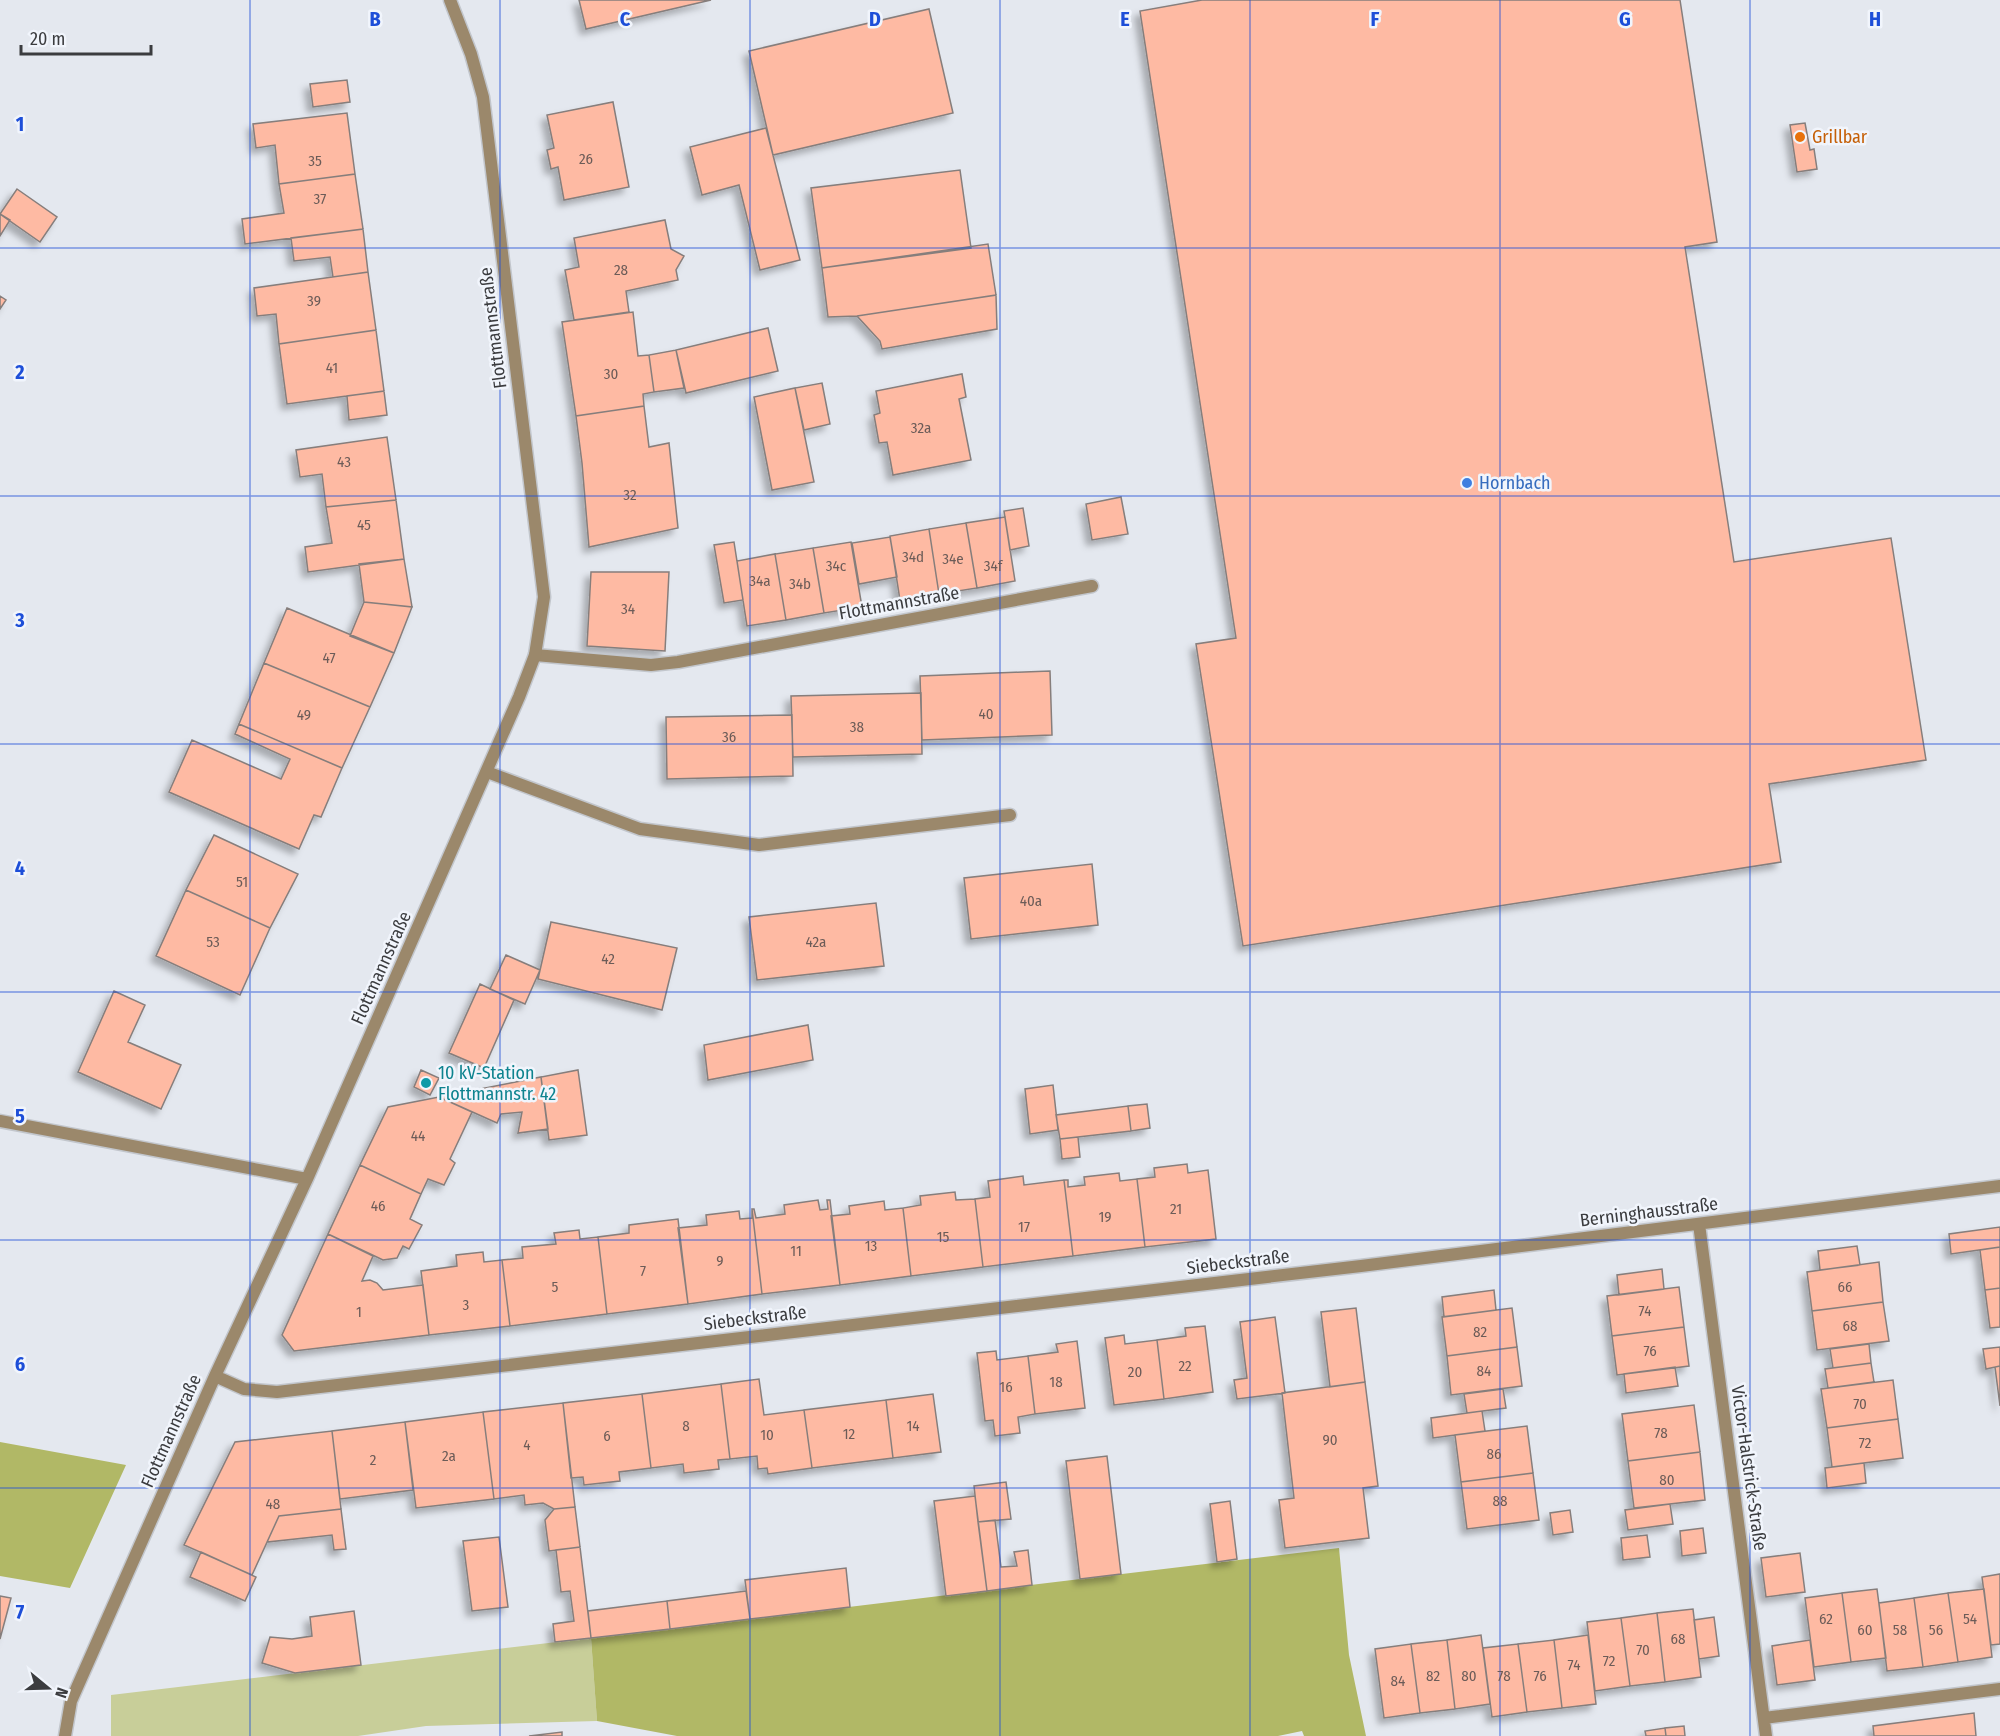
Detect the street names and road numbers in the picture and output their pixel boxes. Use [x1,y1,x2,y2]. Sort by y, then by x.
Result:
street label: Flottmannstraße [475,266,511,390]
street label: Flottmannstraße [837,582,961,624]
street label: Flottmannstraße [346,908,416,1028]
street label: Berninghausstraße [1579,1193,1719,1231]
street label: Siebeckstraße [1185,1245,1291,1279]
street label: Siebeckstraße [702,1301,808,1335]
street label: Flottmannstraße [136,1371,206,1491]
street label: Victor-Halstrick-Straße [1727,1384,1772,1552]

